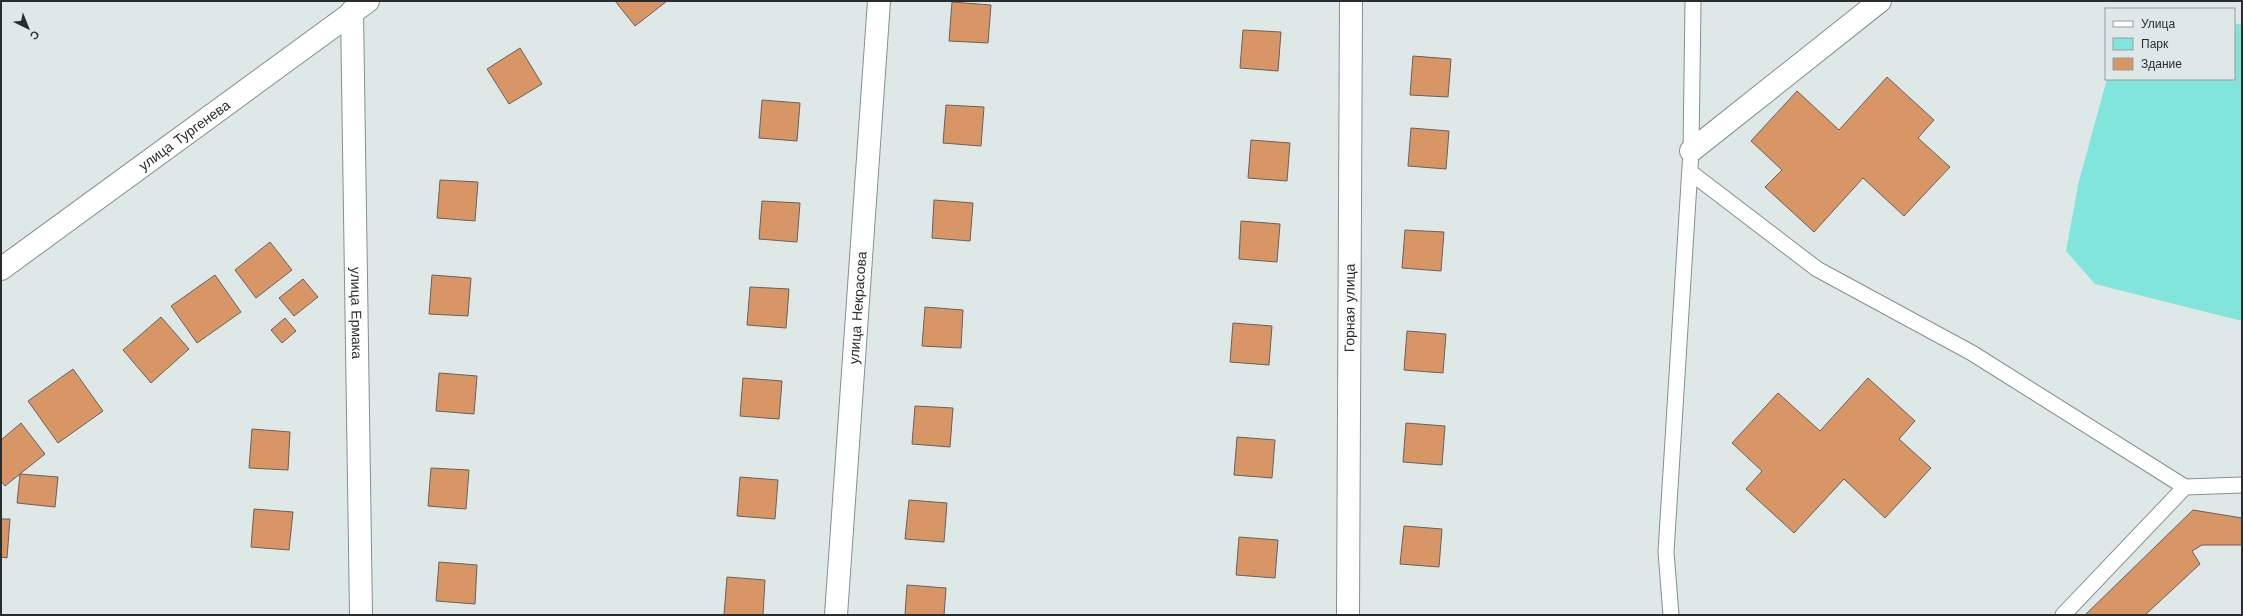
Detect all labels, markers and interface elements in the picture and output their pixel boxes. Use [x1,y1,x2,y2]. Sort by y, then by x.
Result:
north arrow [8,8,48,48]
legend [2105,8,2235,80]
text: Улица [2141,17,2175,31]
text: С [27,27,42,42]
text: Парк [2141,37,2169,51]
text: Здание [2141,57,2182,71]
street label: улица Тургенева [136,96,233,174]
street label: улица Некрасова [846,251,869,365]
street label: Горная улица [1341,263,1358,352]
street label: улица Ермака [348,267,365,359]

